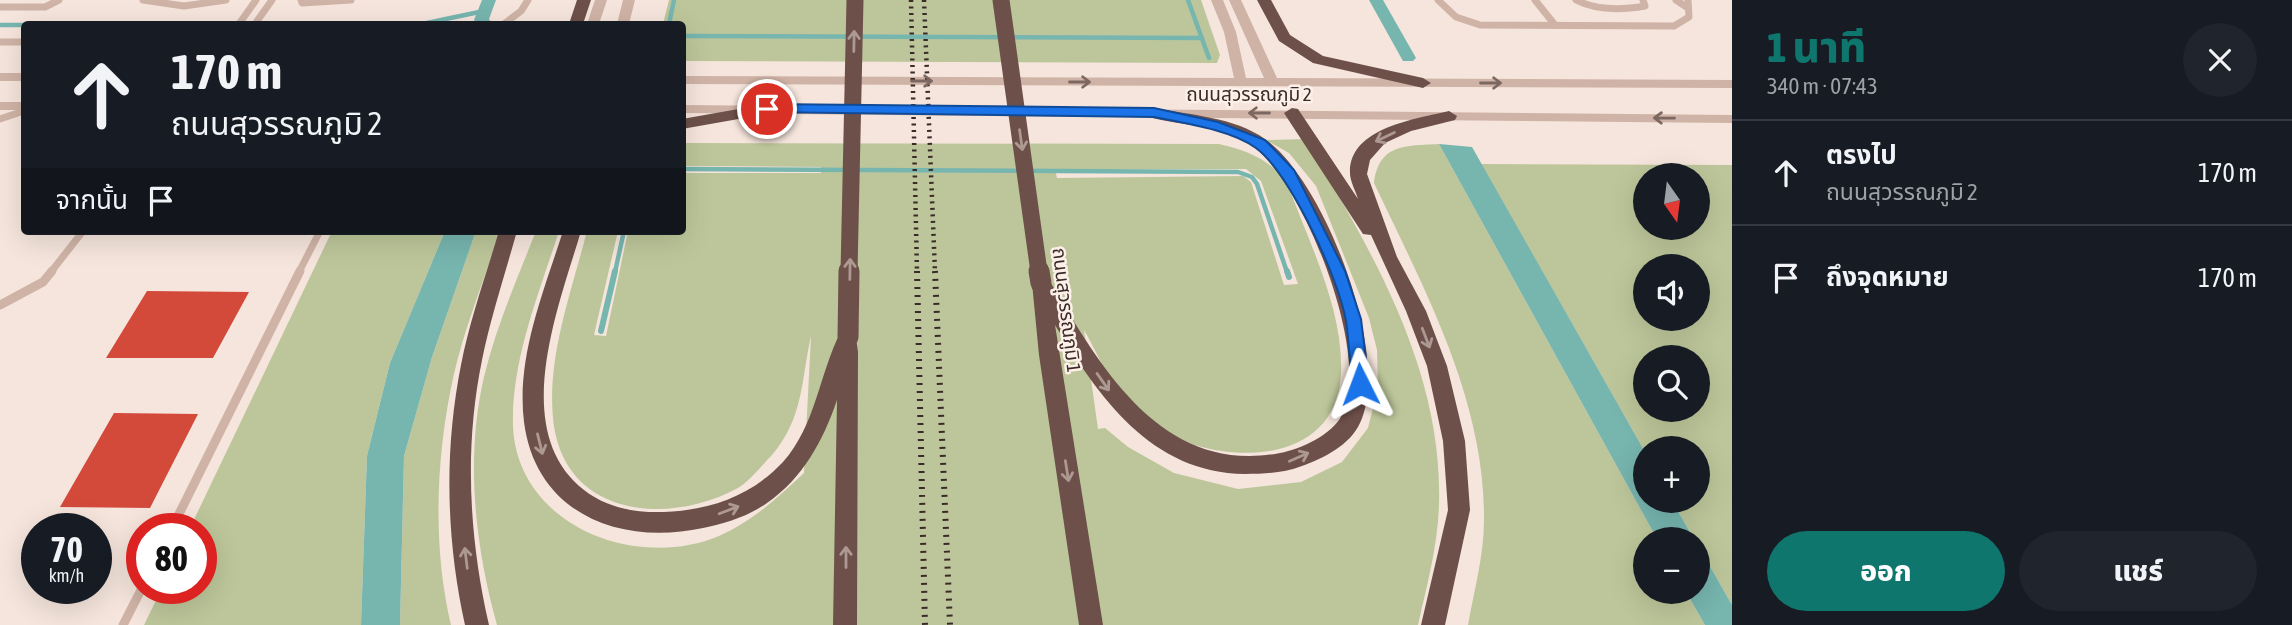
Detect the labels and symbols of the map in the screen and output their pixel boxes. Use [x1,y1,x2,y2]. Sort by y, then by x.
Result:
one-way arrow [848,30,861,53]
one-way arrow [910,74,933,88]
one-way arrow [1068,75,1091,89]
one-way arrow [1480,76,1503,90]
pin [737,79,797,139]
street label: ถนนสุวรรณภูมิ 2 [1186,83,1312,107]
one-way arrow [1247,106,1270,120]
one-way arrow [1653,111,1676,125]
one-way arrow [1015,128,1028,151]
one-way arrow [1375,130,1396,144]
north arrow [1633,163,1710,240]
street label: ถนนสุวรรณภูมิ 1 [1046,246,1086,374]
one-way arrow [843,257,856,280]
one-way arrow [1420,326,1433,348]
position arrow [1323,347,1397,421]
one-way arrow [1096,372,1110,391]
one-way arrow [534,432,547,455]
one-way arrow [1288,450,1309,463]
one-way arrow [1061,460,1074,482]
one-way arrow [718,503,739,516]
speed limit sign: 80 [126,513,217,604]
one-way arrow [839,546,853,569]
one-way arrow [460,547,473,570]

